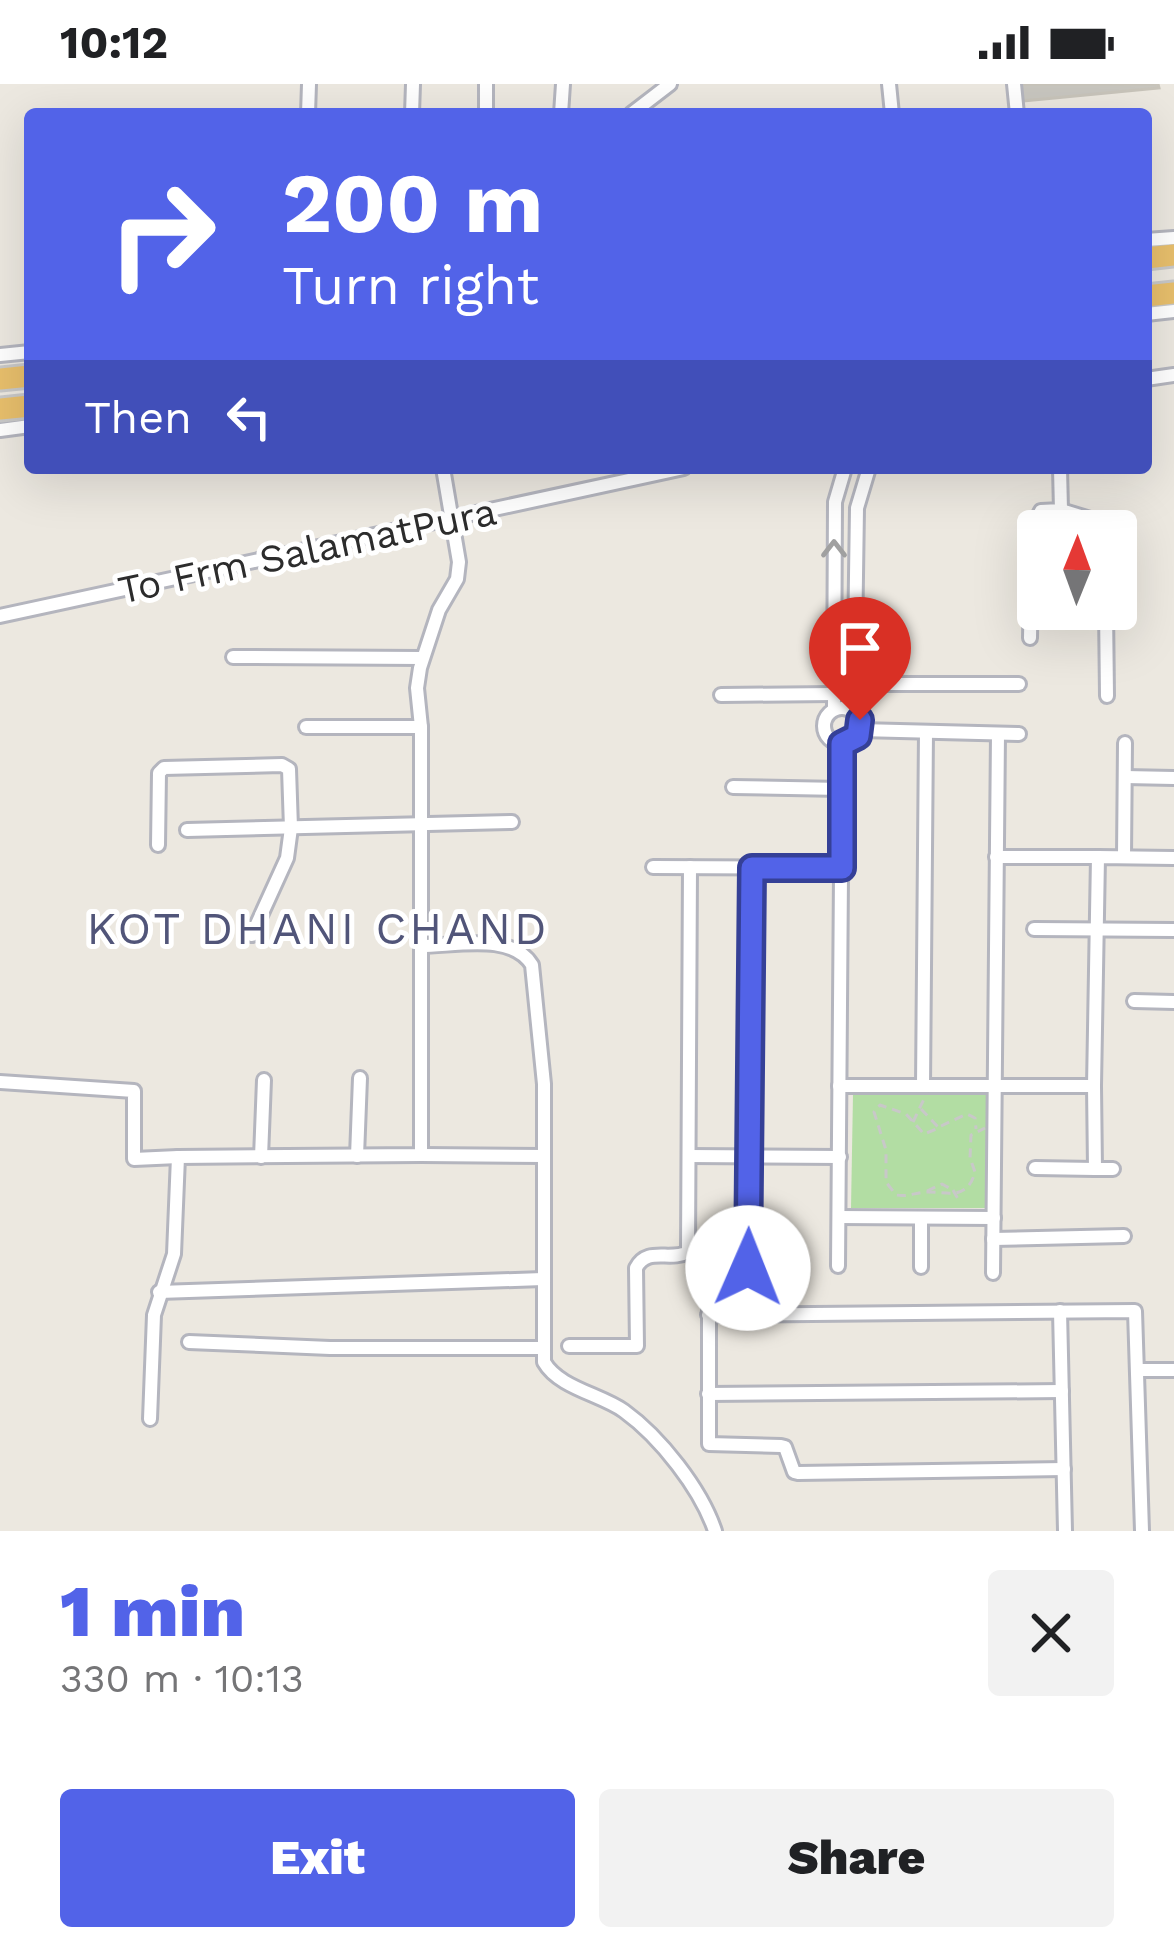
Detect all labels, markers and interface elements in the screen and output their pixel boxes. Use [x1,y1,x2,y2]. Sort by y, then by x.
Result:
text: 10:12 [60,16,168,69]
text: 200 m [282,154,543,252]
icon: right [84,156,240,312]
text: Turn right [282,254,539,317]
icon: left [216,384,282,450]
text: Then [84,391,192,444]
street label: To Frm SalamatPura [114,488,500,613]
north arrow [1017,510,1137,630]
map controls [1017,510,1137,630]
one-way arrow [821,539,847,558]
pin [809,597,911,720]
icon: arrive [827,615,893,681]
district label: KOT DHANI CHAND [86,902,550,955]
position arrow [685,1205,811,1331]
text: 1 min [60,1569,245,1653]
button: close [988,1570,1114,1696]
text: 330 m · 10:13 [60,1656,304,1701]
button: Exit [60,1789,575,1927]
button: Share [599,1789,1114,1927]

